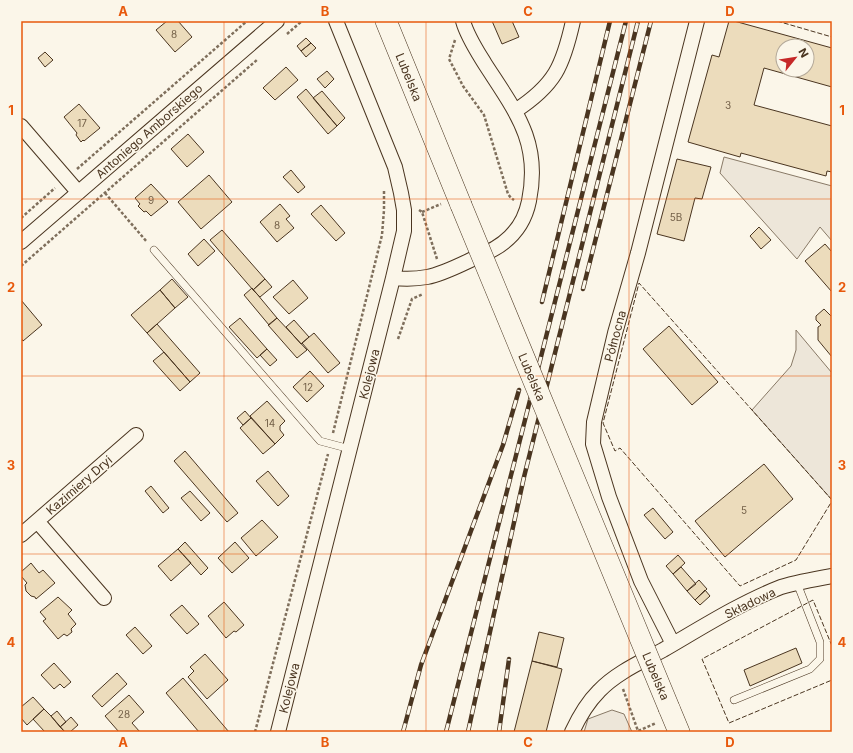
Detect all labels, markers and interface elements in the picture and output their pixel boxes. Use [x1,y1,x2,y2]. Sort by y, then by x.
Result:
text: A [118,3,128,19]
text: B [321,3,330,19]
text: C [523,3,533,19]
text: D [725,3,735,19]
house number: 8 [171,28,177,40]
north arrow [775,38,815,78]
text: N [796,46,812,60]
street label: Lubelska [393,51,425,103]
street label: Antoniego Amborskiego [93,81,205,181]
house number: 3 [725,99,731,111]
text: 1 [8,102,14,118]
text: 1 [839,102,845,118]
house number: 17 [77,117,87,129]
house number: 9 [148,194,154,206]
house number: 5B [670,211,682,223]
house number: 8 [274,219,280,231]
text: 2 [7,279,15,295]
text: 2 [838,279,846,295]
street label: Północna [601,309,629,363]
street label: Kolejowa [356,347,382,401]
street label: Lubelska [515,351,549,403]
house number: 12 [303,381,313,393]
house number: 14 [265,417,275,429]
street label: Kazimiery Dryi [43,452,115,518]
text: 3 [7,457,15,473]
text: 3 [838,457,846,473]
house number: 5 [741,504,747,516]
street label: Składowa [722,584,778,622]
text: 4 [7,634,16,650]
text: 4 [838,634,847,650]
street label: Lubelska [639,650,673,702]
street label: Kolejowa [276,661,302,715]
house number: 28 [118,708,130,720]
text: A [118,734,128,750]
text: B [321,734,330,750]
text: C [523,734,533,750]
text: D [725,734,735,750]

